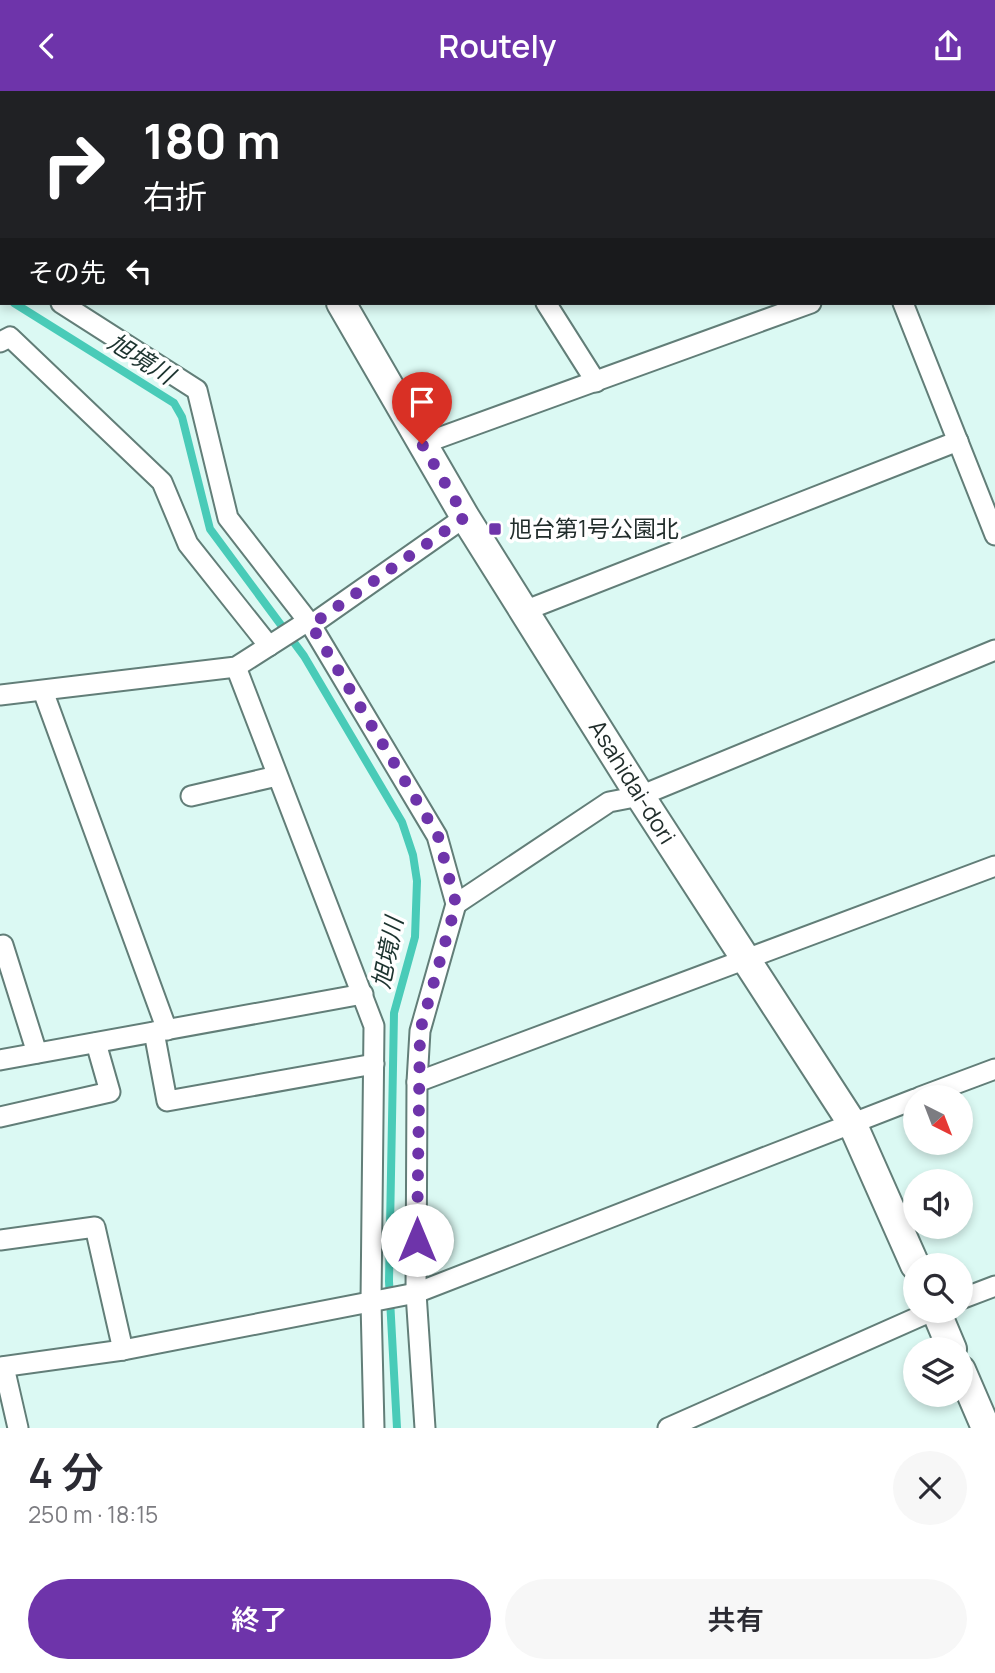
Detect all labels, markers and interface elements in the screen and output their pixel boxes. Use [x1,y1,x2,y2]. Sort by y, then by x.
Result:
text: Routely [439,24,556,68]
icon: back [28,27,66,65]
icon: share [929,27,967,65]
text: 180 m [143,107,281,174]
icon: right [28,119,119,210]
text: 右折 [143,174,207,218]
icon: left [120,252,158,290]
text: その先 [28,254,106,290]
water label: 旭境川 [103,325,184,392]
pin [392,372,452,444]
icon: arrive [403,383,441,421]
place label: 旭台第1号公園北 [509,512,679,544]
marker: 旭台第1号公園北 [487,521,503,537]
street label: Asahidai-dori [582,713,684,850]
water label: 旭境川 [363,911,410,991]
north arrow [903,1085,973,1155]
map controls [903,1085,973,1407]
button: sound [903,1169,973,1239]
position arrow [380,1203,454,1277]
button: search [903,1253,973,1323]
button: layers [903,1337,973,1407]
text: 4 分 [28,1443,104,1501]
button: close [893,1451,967,1525]
text: 250 m · 18:15 [28,1498,158,1530]
button: 終了 [28,1579,491,1659]
button: 共有 [505,1579,967,1659]

